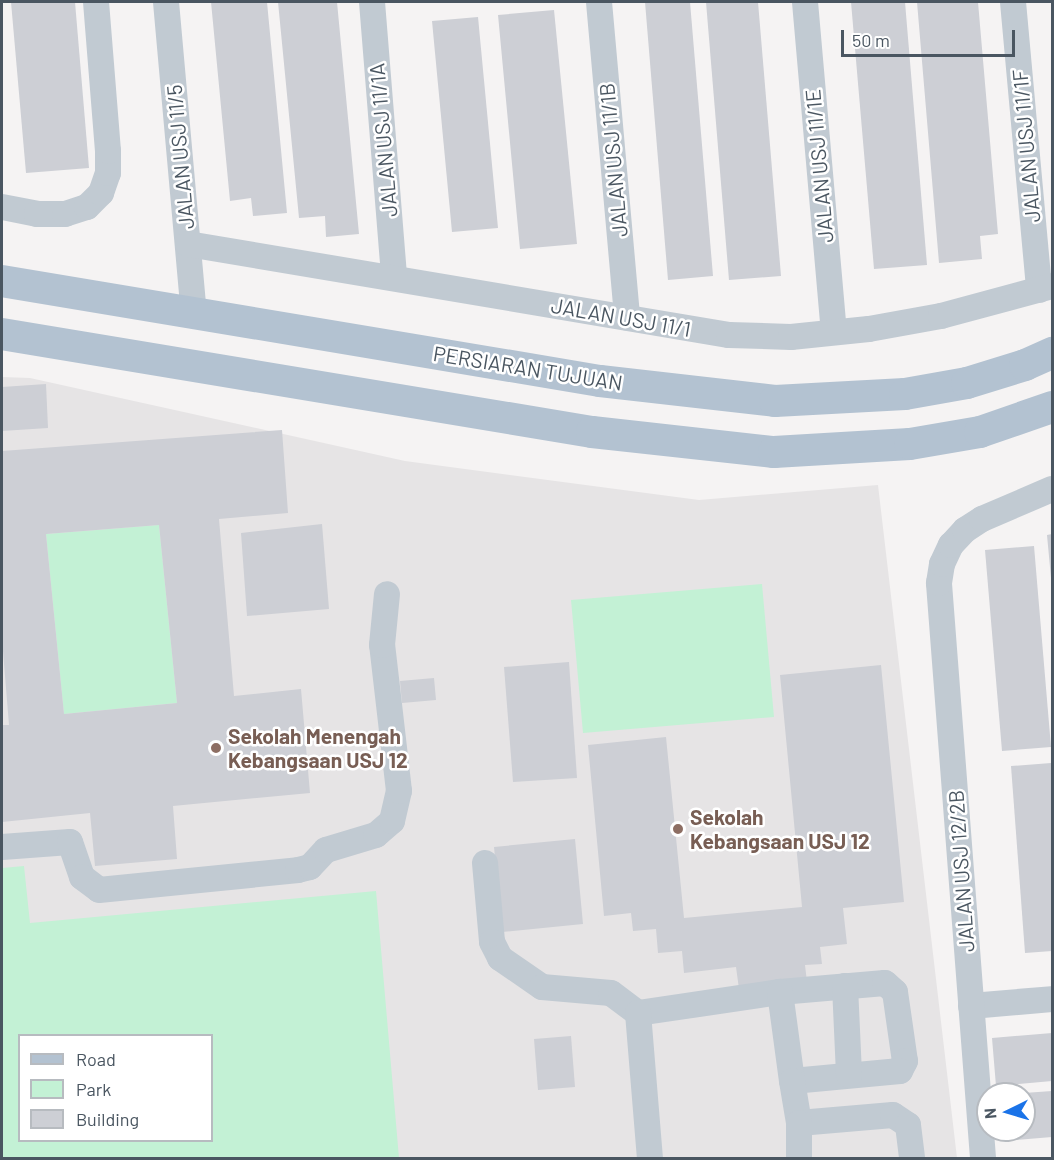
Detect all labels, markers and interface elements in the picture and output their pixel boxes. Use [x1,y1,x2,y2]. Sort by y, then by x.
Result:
scale bar [844,18,1018,56]
text: 50 m [852,29,890,51]
street label: JALAN USJ 11/1A [364,62,402,218]
street label: JALAN USJ 11/1F [1007,68,1045,224]
street label: JALAN USJ 11/1B [594,82,632,238]
street label: JALAN USJ 11/5 [161,84,199,230]
street label: JALAN USJ 11/1E [800,88,838,244]
street label: JALAN USJ 11/1 [549,292,693,342]
street label: PERSIARAN TUJUAN [432,341,624,395]
place label: Sekolah Menengah Kebangsaan USJ 12 [228,723,408,773]
marker: Sekolah Menengah Kebangsaan USJ 12 [209,741,223,755]
street label: JALAN USJ 12/2B [943,789,979,953]
place label: Sekolah Kebangsaan USJ 12 [690,804,870,854]
marker: Sekolah Kebangsaan USJ 12 [671,822,685,836]
legend [18,1034,213,1142]
text: Road [76,1048,116,1070]
text: Park [76,1078,111,1100]
north arrow [976,1082,1036,1142]
text: N [980,1107,999,1120]
text: Building [76,1108,139,1130]

